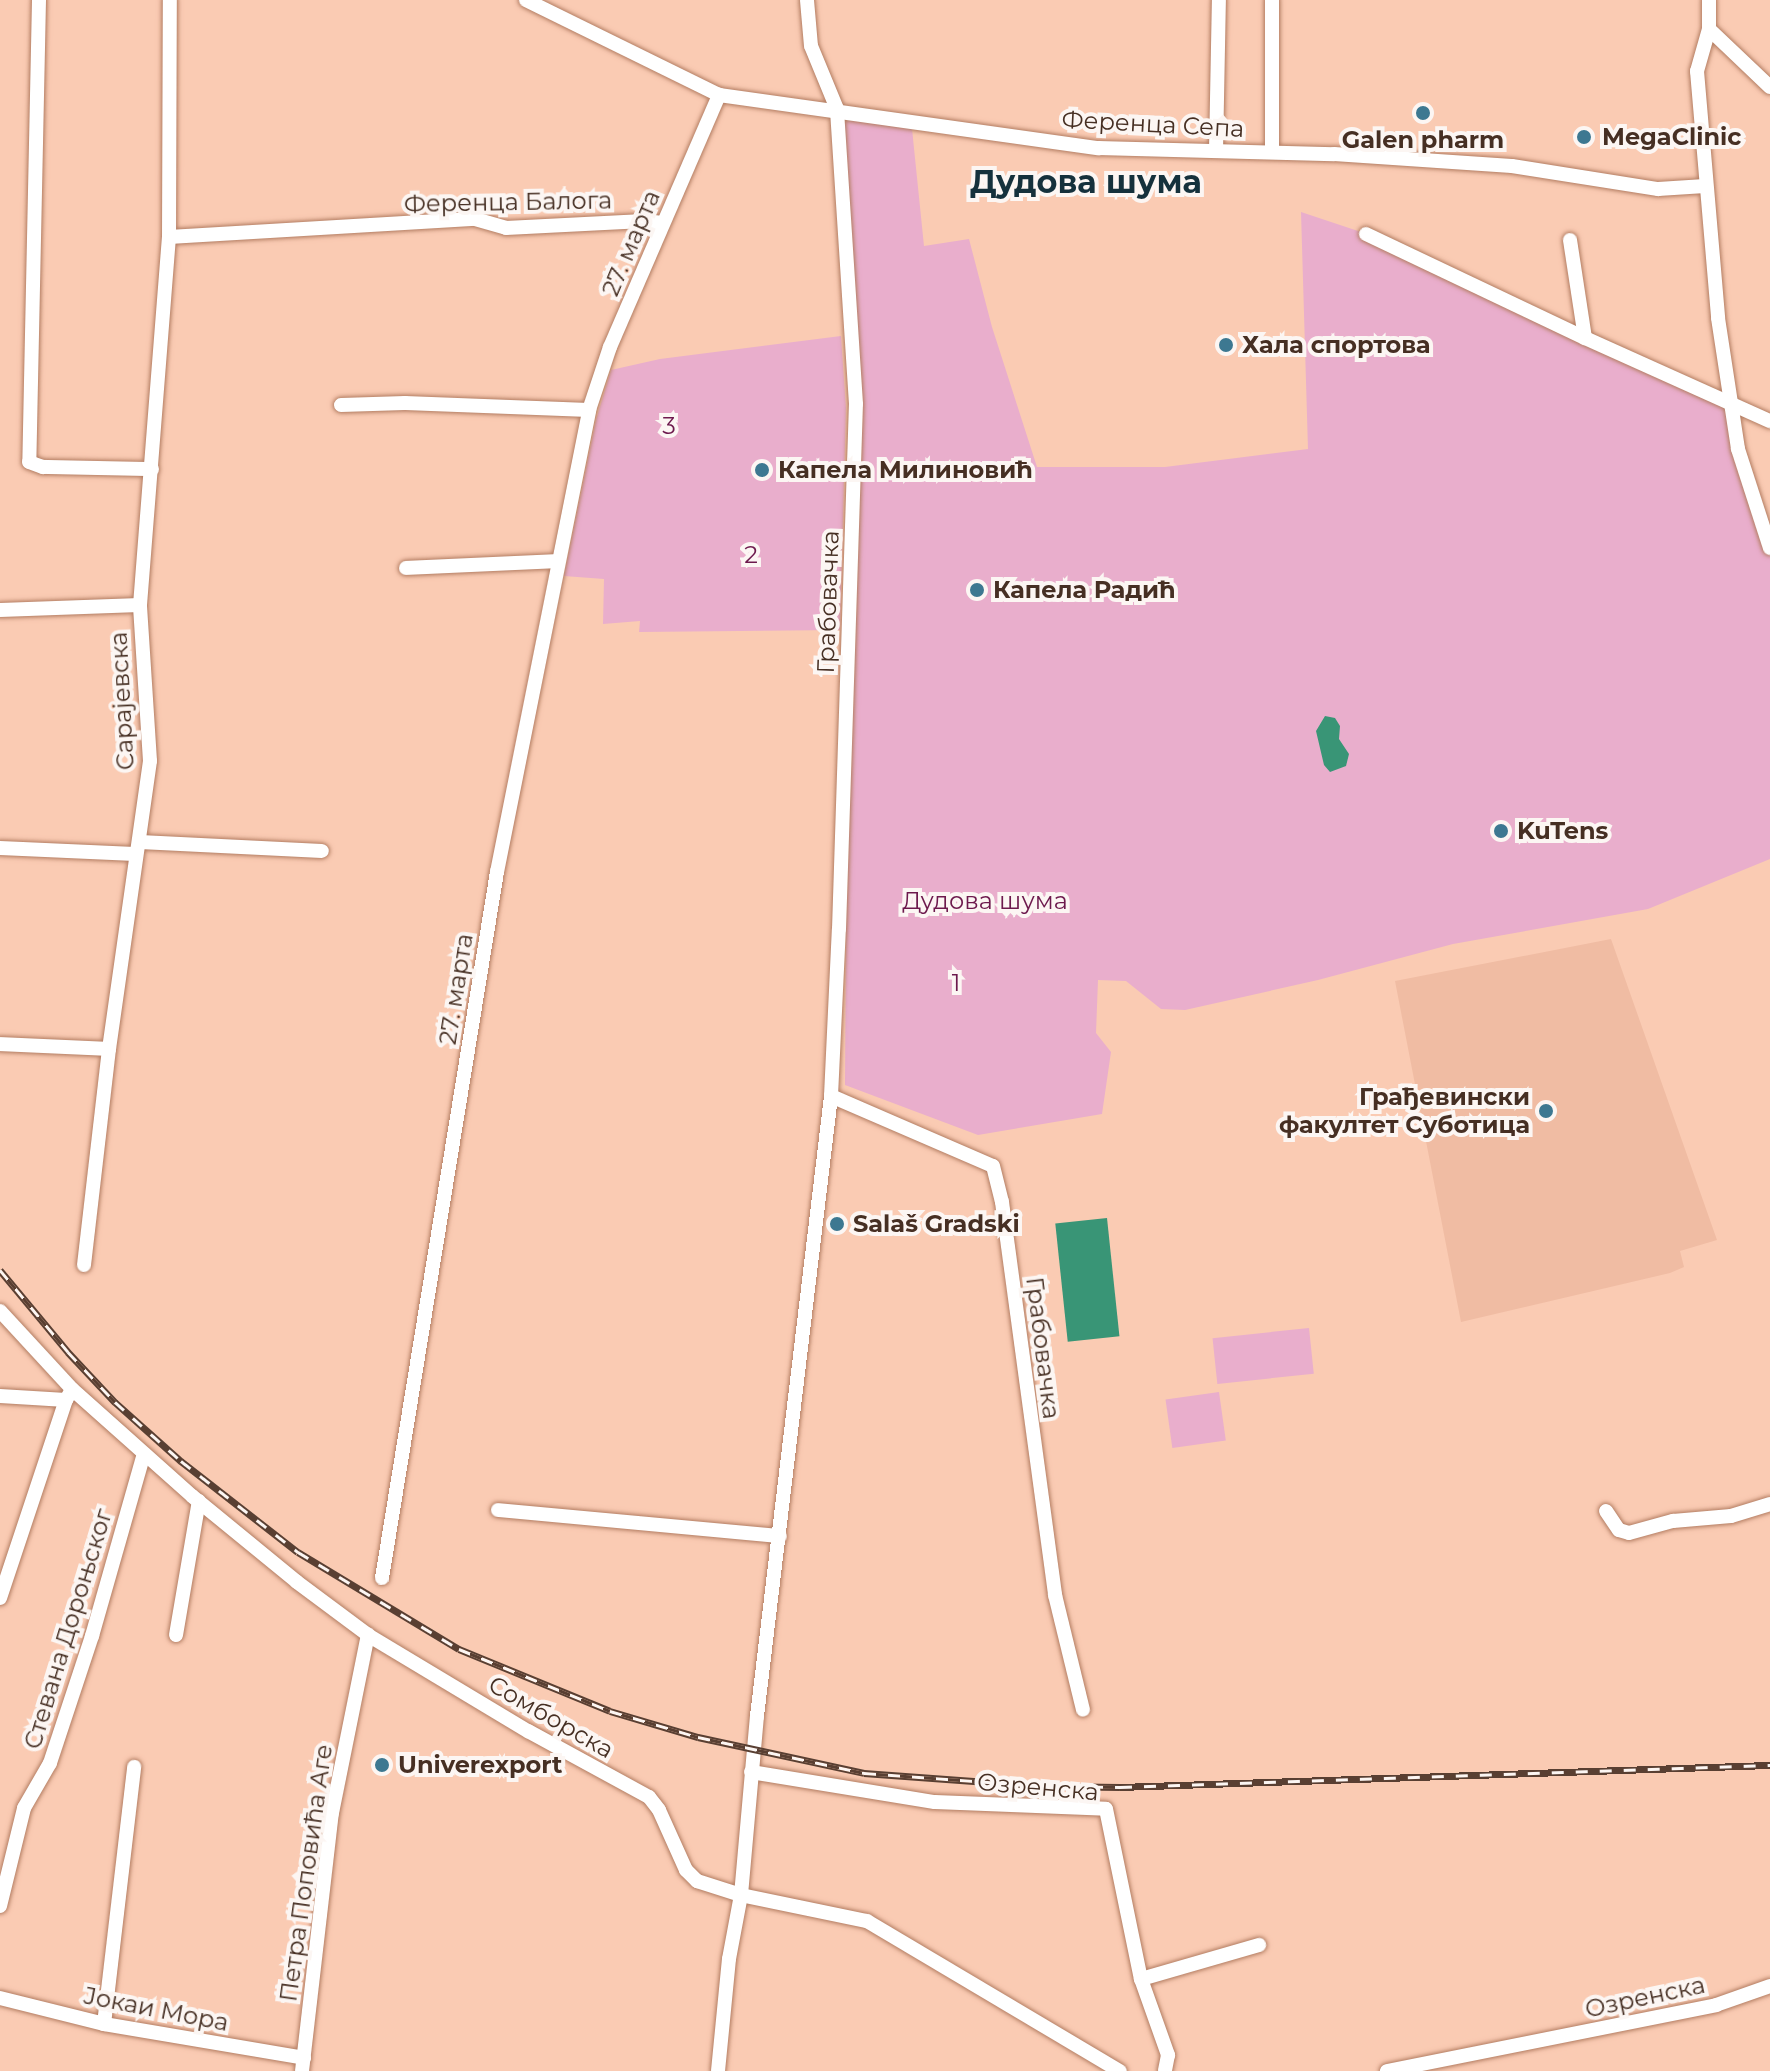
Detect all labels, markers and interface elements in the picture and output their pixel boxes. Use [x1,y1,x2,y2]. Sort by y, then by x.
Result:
marker: Galen pharm [1414,104,1432,122]
street label: Ференца Сепа [1061,105,1245,143]
place label: MegaClinic [1602,123,1741,151]
place label: Galen pharm [1342,126,1504,154]
marker: MegaClinic [1573,126,1595,148]
district label: Дудова шума [970,163,1202,201]
street label: Ференца Балога [404,186,612,218]
street label: 27. марта [596,186,666,300]
place label: Хала спортова [1242,331,1431,359]
marker: Хала спортова [1217,336,1235,354]
park label: 3 [662,412,676,440]
place label: Капела Милиновић [778,456,1033,484]
marker: Капела Милиновић [753,461,771,479]
street label: Грабовачка [811,530,845,674]
park label: 2 [744,541,758,569]
place label: Капела Радић [993,576,1176,604]
marker: Капела Радић [968,581,986,599]
street label: Сарајевска [104,631,140,771]
place label: KuTens [1517,817,1608,845]
marker: KuTens [1492,822,1510,840]
park label: Дудова шума [902,887,1068,915]
street label: 27. марта [433,931,479,1047]
park label: 1 [952,969,960,997]
place label: Грађевински факултет Суботица [1279,1083,1530,1139]
marker: Грађевински факултет Суботица [1537,1102,1555,1120]
place label: Salaš Gradski [853,1210,1020,1238]
marker: Salaš Gradski [828,1215,846,1233]
street label: Грабовачка [1020,1275,1066,1421]
street label: Стевана Дороњског [18,1505,118,1753]
street label: Сомборска [483,1670,619,1764]
street label: Петра Поповића Аге [274,1742,338,2004]
place label: Univerexport [398,1751,562,1779]
marker: Univerexport [373,1756,391,1774]
street label: Озренска [976,1767,1100,1807]
street label: Озренска [1582,1970,1708,2024]
street label: Јокаи Мора [81,1981,231,2037]

